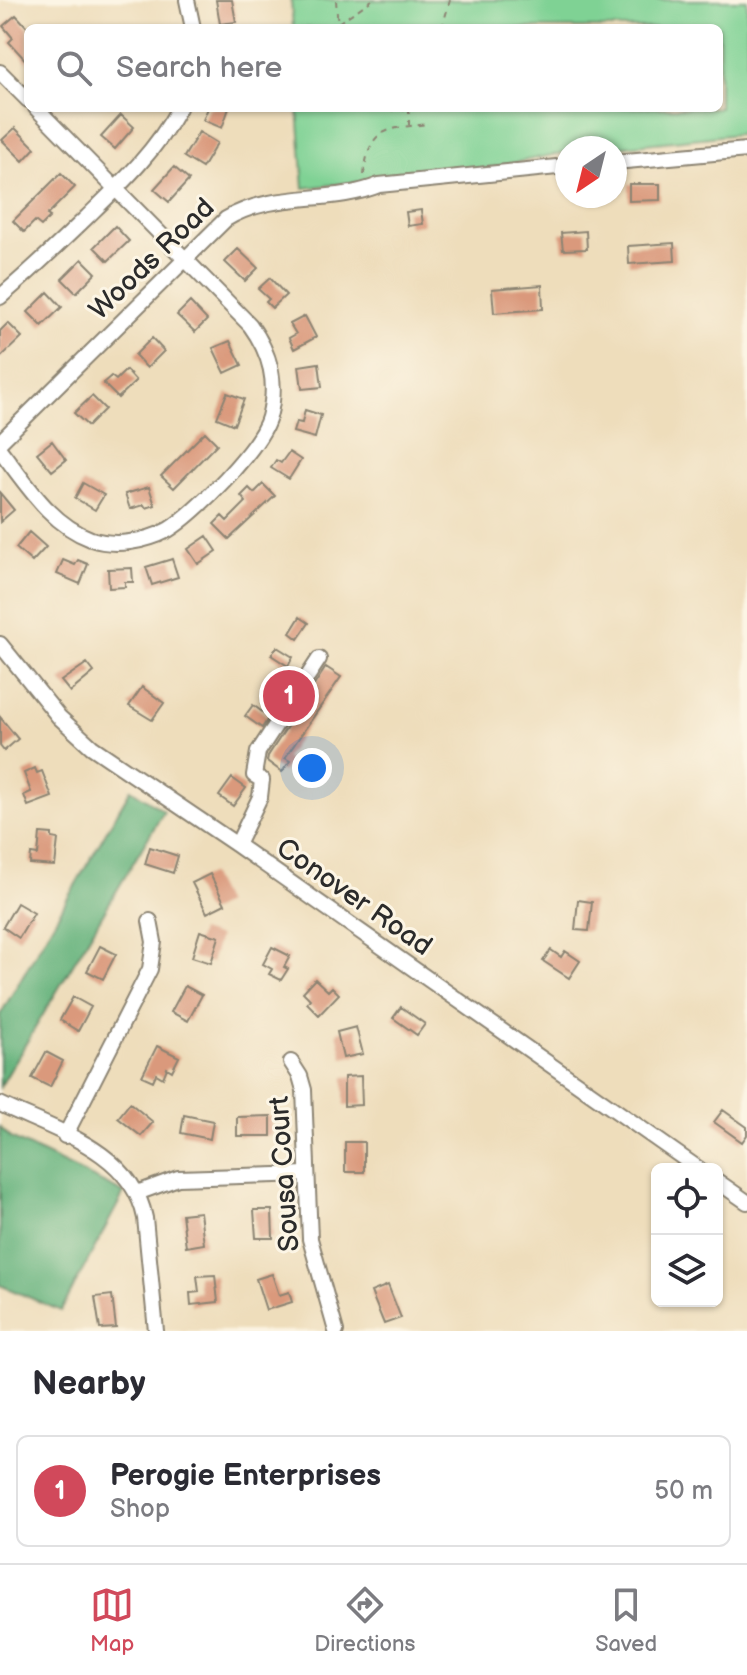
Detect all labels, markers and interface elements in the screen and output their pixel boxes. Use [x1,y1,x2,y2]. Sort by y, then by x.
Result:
search box [24,24,723,112]
icon: search [52,46,96,90]
text: Search here [116,50,282,86]
north arrow [555,136,627,208]
street label: Woods Road [83,191,221,327]
pin: 1 [263,666,315,726]
your location [292,748,332,788]
street label: Conover Road [270,831,438,963]
street label: Sousa Court [263,1095,306,1253]
map controls [651,1163,723,1307]
button: locate [651,1163,723,1235]
button: layers [651,1235,723,1307]
text: Nearby [32,1363,146,1404]
text: Perogie Enterprises [110,1458,381,1494]
text: 1 [55,1476,65,1507]
text: 50 m [654,1476,713,1507]
text: Shop [110,1494,170,1525]
tab: Map [90,1583,134,1658]
tab: Directions [314,1583,415,1658]
tab: Saved [595,1583,657,1658]

